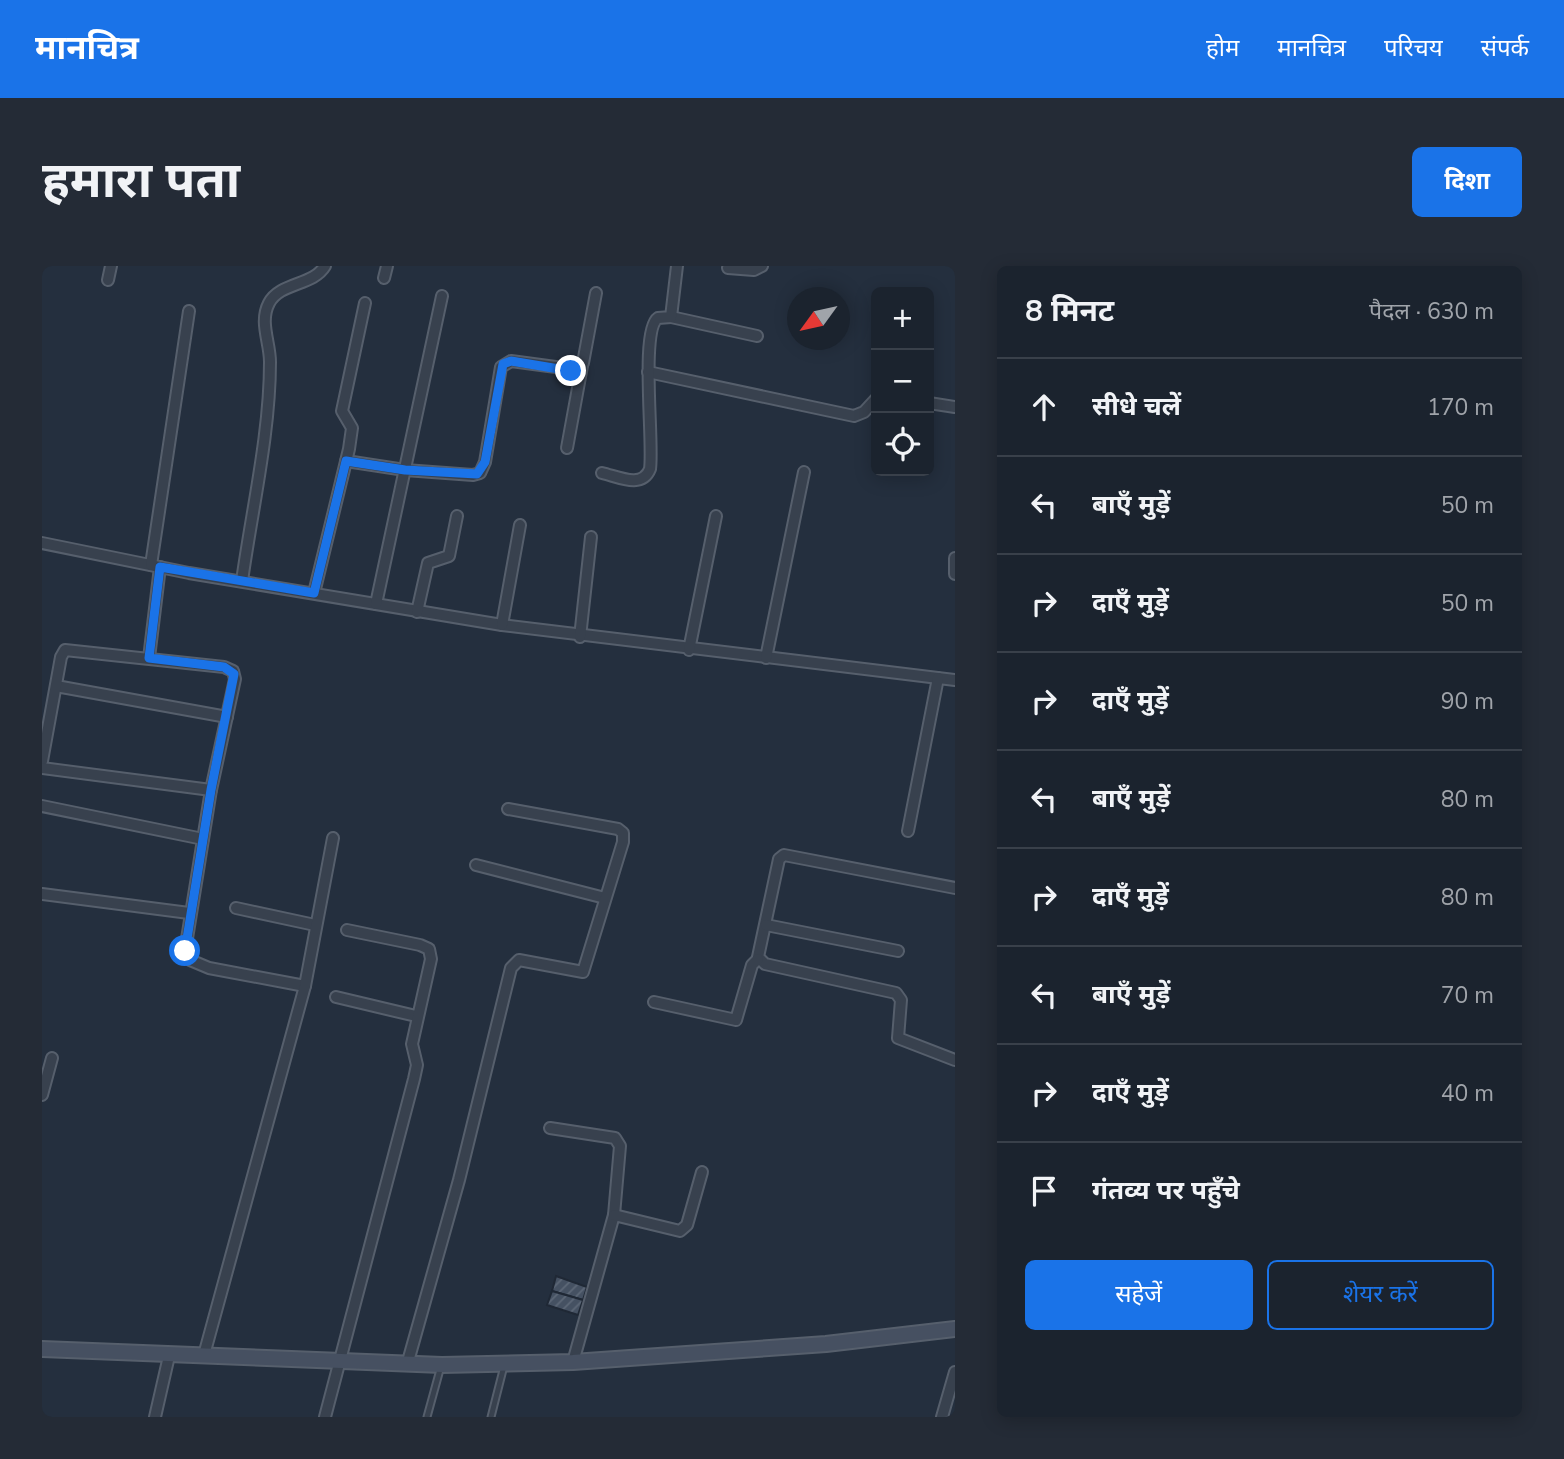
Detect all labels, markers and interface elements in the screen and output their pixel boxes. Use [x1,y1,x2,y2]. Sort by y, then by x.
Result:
text: मानचित्र [35,26,139,71]
text: होम [1206,32,1239,64]
text: मानचित्र [1277,32,1346,64]
text: परिचय [1384,32,1443,64]
text: संपर्क [1481,32,1529,64]
text: हमारा पता [42,147,240,214]
button: दिशा [1412,147,1522,217]
north arrow [787,287,850,350]
map controls [871,287,934,476]
button: + [871,287,934,350]
text: 8 मिनट [1025,291,1114,332]
text: पैदल · 630 m [1369,296,1494,327]
button: − [871,350,934,413]
route end [555,355,586,386]
icon: ahead [1025,388,1063,426]
text: सीधे चलें [1092,389,1181,424]
text: 170 m [1427,392,1494,423]
button: locate [871,413,934,476]
icon: left [1025,486,1063,524]
text: बाएँ मुड़ें [1092,487,1170,522]
text: 50 m [1441,490,1494,521]
icon: right [1025,584,1063,622]
text: दाएँ मुड़ें [1092,585,1169,620]
text: 50 m [1441,588,1494,619]
icon: right [1025,682,1063,720]
text: दाएँ मुड़ें [1092,683,1169,718]
text: 90 m [1441,686,1494,717]
icon: left [1025,780,1063,818]
text: बाएँ मुड़ें [1092,781,1170,816]
text: 80 m [1441,784,1494,815]
icon: right [1025,878,1063,916]
text: दाएँ मुड़ें [1092,879,1169,914]
text: 80 m [1441,882,1494,913]
route start [169,935,200,966]
icon: left [1025,976,1063,1014]
text: बाएँ मुड़ें [1092,977,1170,1012]
text: 70 m [1441,980,1494,1011]
icon: right [1025,1074,1063,1112]
text: दाएँ मुड़ें [1092,1075,1169,1110]
text: 40 m [1441,1078,1494,1109]
icon: arrive [1025,1172,1063,1210]
text: गंतव्य पर पहुँचे [1092,1173,1240,1208]
button: सहेजें [1025,1260,1253,1330]
button: शेयर करें [1267,1260,1494,1330]

